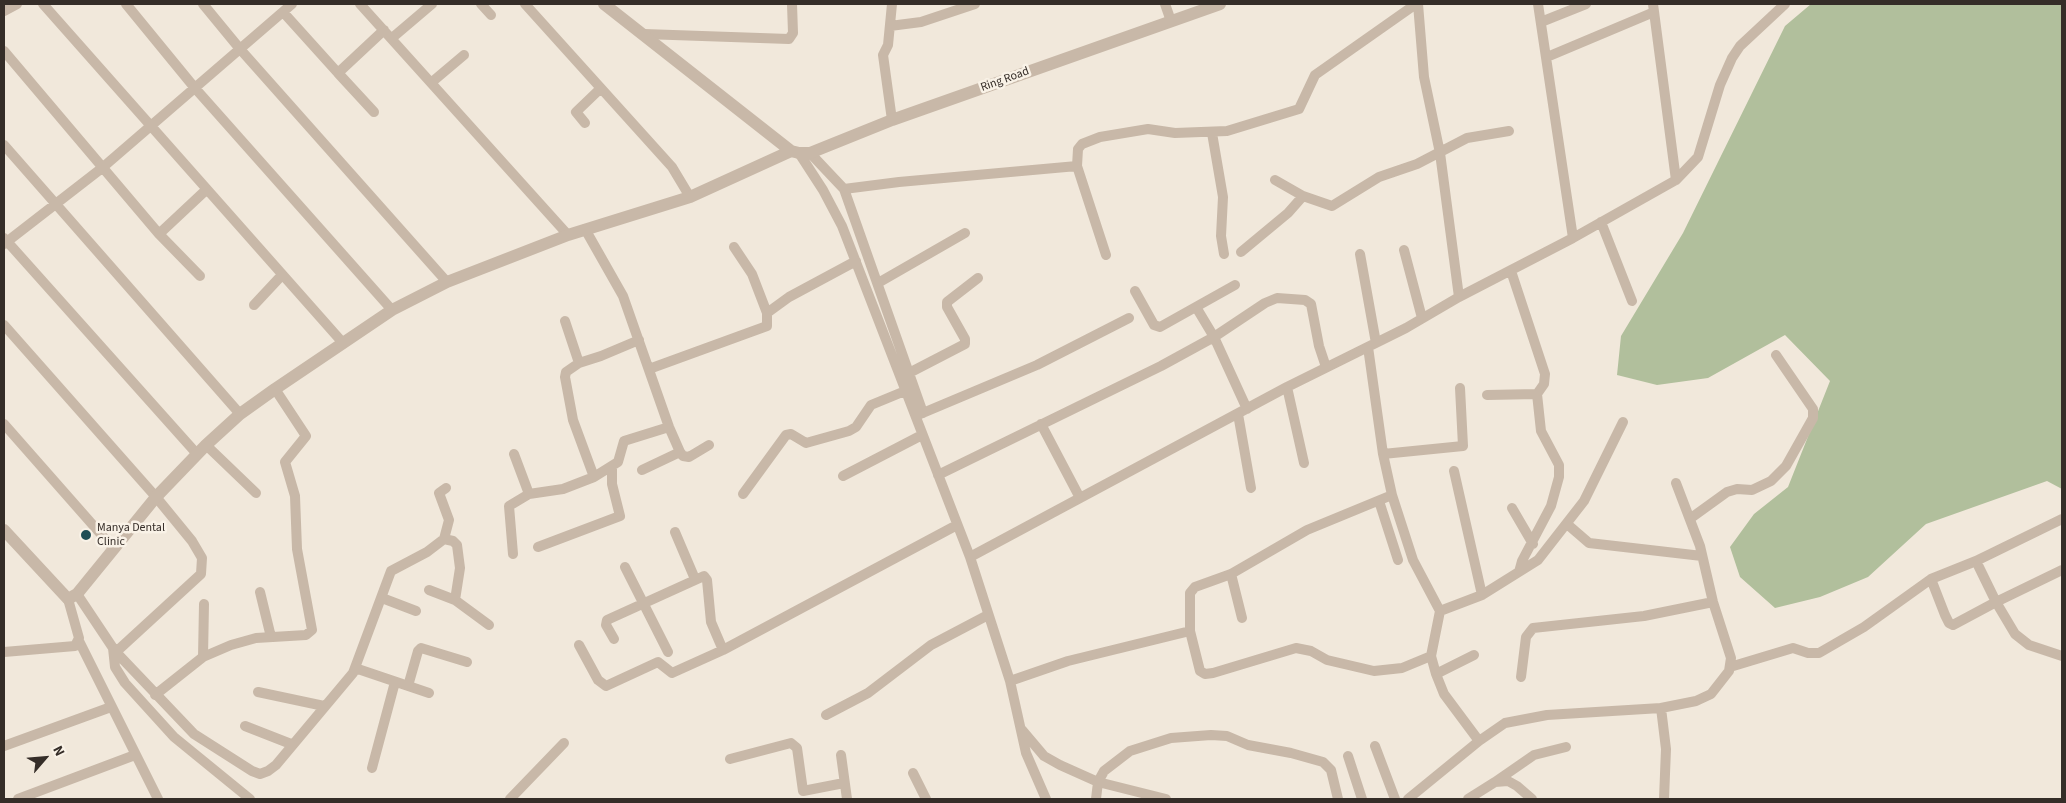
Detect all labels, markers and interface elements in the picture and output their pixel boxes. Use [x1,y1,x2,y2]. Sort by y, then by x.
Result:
street label: Ring Road [979,65,1031,95]
place label: Manya Dental Clinic [97,521,165,549]
marker: Manya Dental Clinic [79,528,93,542]
north arrow [20,733,70,783]
text: N [47,743,69,760]

